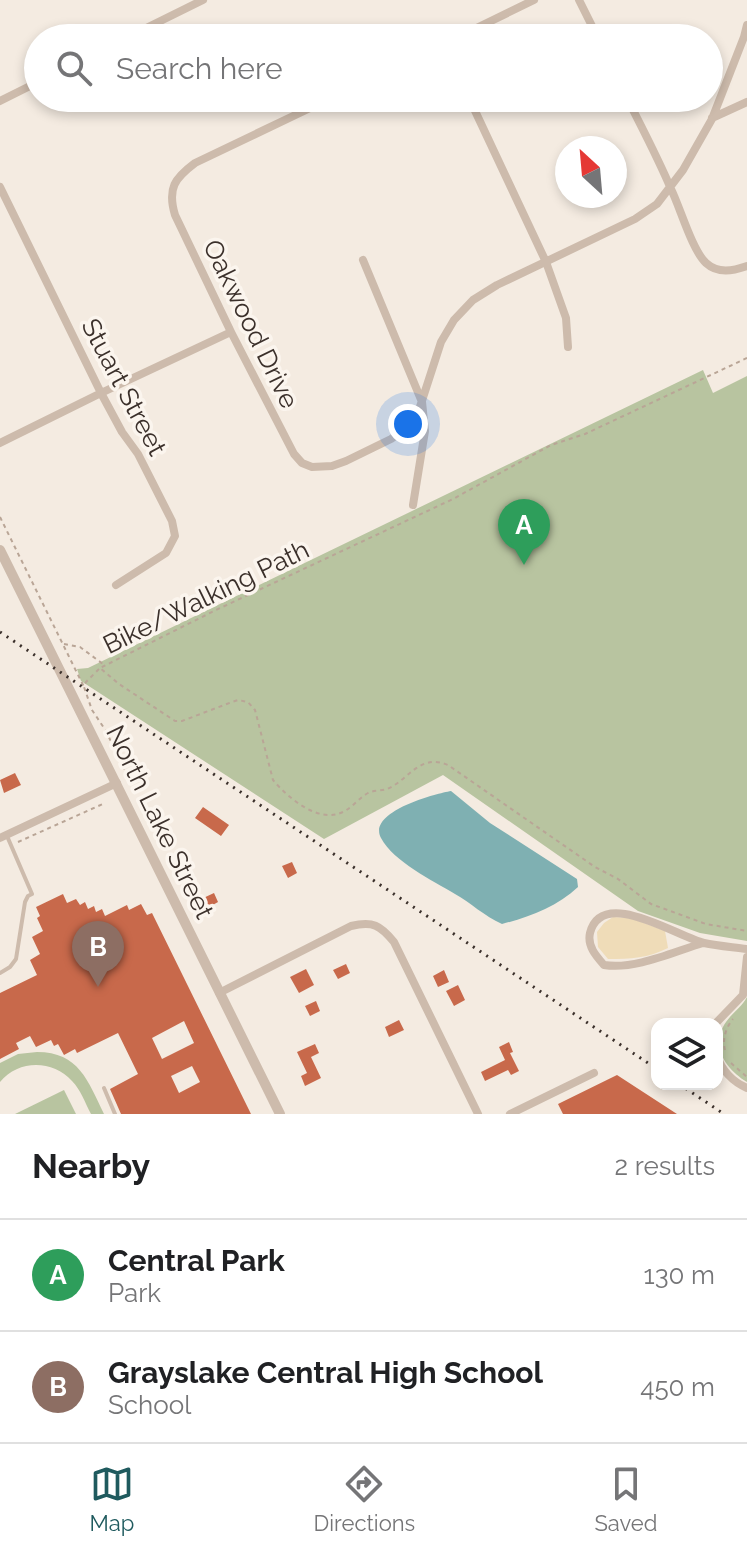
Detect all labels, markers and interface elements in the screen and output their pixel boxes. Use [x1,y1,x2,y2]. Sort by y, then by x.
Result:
search box [24,24,723,112]
icon: search [52,46,96,90]
text: Search here [116,51,283,86]
north arrow [555,136,627,208]
street label: Oakwood Drive [197,235,305,413]
street label: Stuart Street [75,314,173,461]
your location [388,404,428,444]
pin: A [498,499,550,565]
street label: Bike/Walking Path [98,534,314,660]
street label: North Lake Street [100,720,220,924]
pin: B [72,921,124,987]
map controls [651,1018,723,1090]
button: layers [651,1018,723,1090]
text: Nearby [32,1146,150,1186]
text: 2 results [615,1151,715,1181]
text: Central Park [108,1243,285,1278]
text: A [49,1260,67,1290]
text: 130 m [644,1260,715,1290]
text: Park [108,1278,161,1308]
text: Grayslake Central High School [108,1355,543,1390]
text: B [49,1372,67,1402]
text: 450 m [640,1372,715,1402]
text: School [108,1390,191,1420]
tab: Map [90,1462,134,1536]
tab: Directions [314,1462,415,1536]
tab: Saved [594,1462,657,1536]

